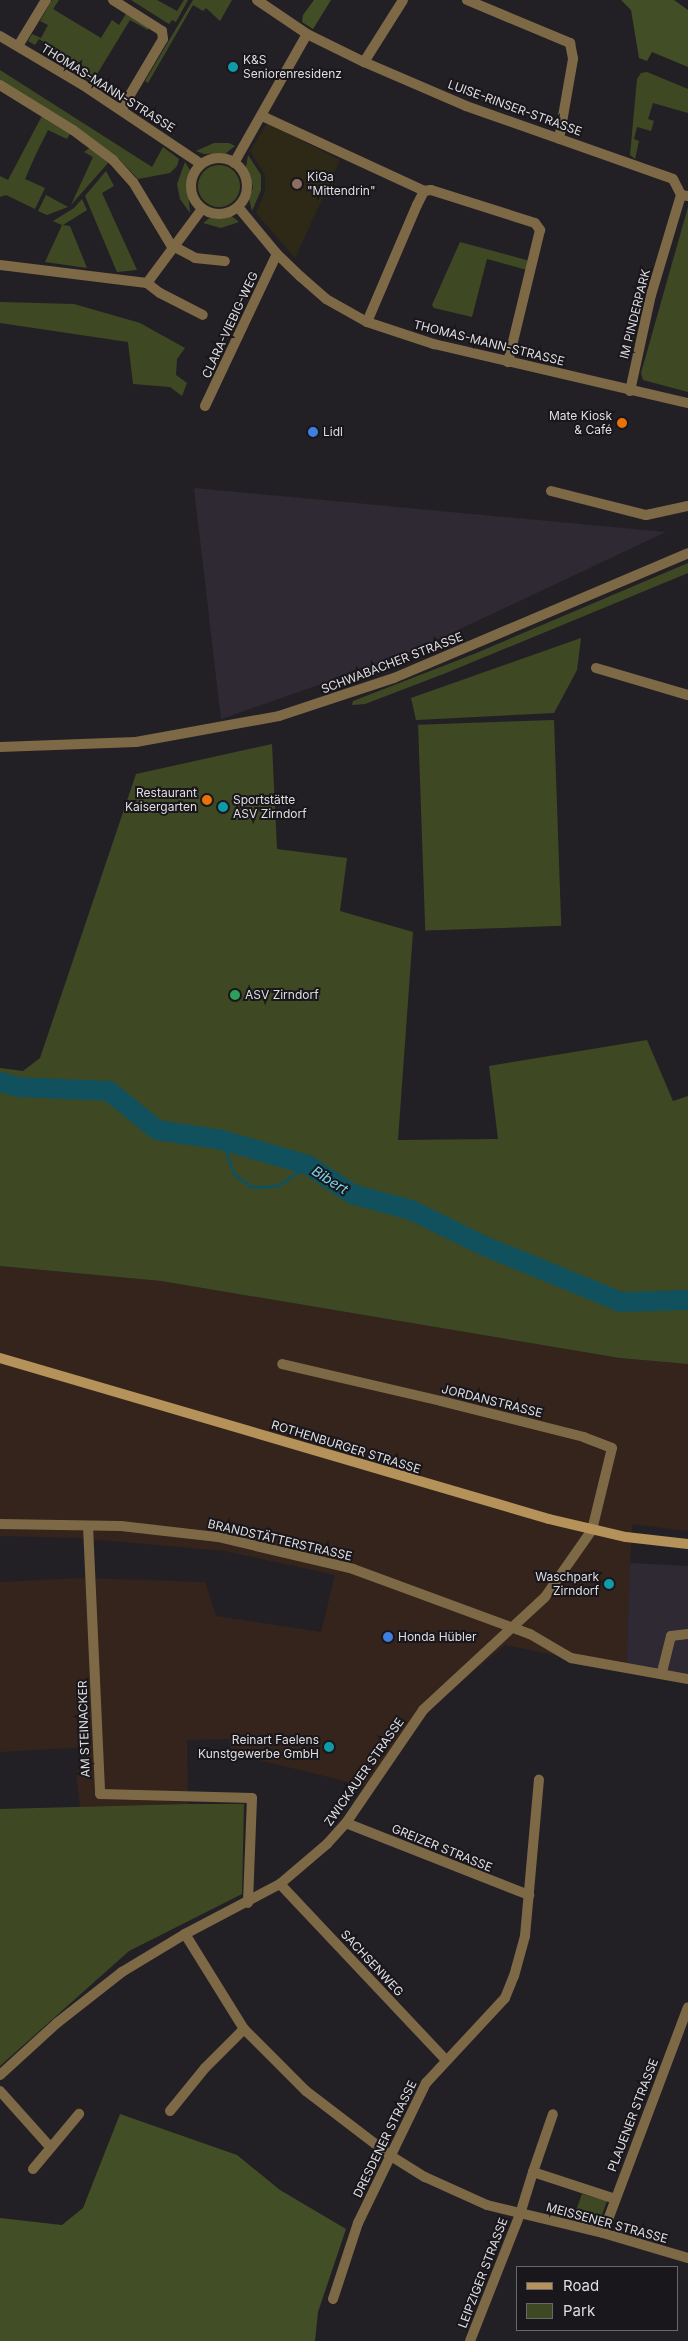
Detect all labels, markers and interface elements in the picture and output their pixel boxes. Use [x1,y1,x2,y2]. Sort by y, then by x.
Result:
street label: THOMAS-MANN-STRASSE [38,41,178,135]
place label: K&S Seniorenresidenz [243,53,342,81]
marker: K&S Seniorenresidenz [227,61,239,73]
street label: LUISE-RINSER-STRASSE [446,77,584,139]
place label: KiGa "Mittendrin" [307,170,376,198]
marker: KiGa "Mittendrin" [291,178,303,190]
street label: IM PINDERPARK [617,268,653,360]
street label: CLARA-VIEBIG-WEG [199,269,261,381]
street label: THOMAS-MANN-STRASSE [412,317,566,369]
place label: Mate Kiosk & Café [549,409,612,437]
marker: Mate Kiosk & Café [616,417,628,429]
place label: Lidl [323,425,343,439]
marker: Lidl [307,426,319,438]
street label: SCHWABACHER STRASSE [319,629,465,697]
place label: Restaurant Kaisergarten [125,786,197,814]
place label: Sportstätte ASV Zirndorf [233,793,307,821]
marker: Restaurant Kaisergarten [201,794,213,806]
marker: Sportstätte ASV Zirndorf [217,801,229,813]
place label: ASV Zirndorf [245,988,319,1002]
marker: ASV Zirndorf [229,989,241,1001]
water label: Bibert [309,1162,351,1198]
street label: JORDANSTRASSE [440,1382,544,1420]
street label: ROTHENBURGER STRASSE [270,1417,422,1477]
street label: BRANDSTÄTTERSTRASSE [206,1516,354,1564]
place label: Waschpark Zirndorf [535,1570,599,1598]
marker: Waschpark Zirndorf [603,1578,615,1590]
place label: Honda Hübler [398,1630,476,1644]
marker: Honda Hübler [382,1631,394,1643]
street label: AM STEINACKER [75,1680,93,1778]
street label: ZWICKAUER STRASSE [321,1715,407,1829]
place label: Reinart Faelens Kunstgewerbe GmbH [198,1733,319,1761]
marker: Reinart Faelens Kunstgewerbe GmbH [323,1741,335,1753]
street label: GREIZER STRASSE [390,1821,494,1875]
street label: SACHSENWEG [338,1927,406,1999]
street label: PLAUENER STRASSE [605,2056,661,2174]
street label: DRESDENER STRASSE [350,2078,420,2200]
street label: MEISSENER STRASSE [545,2200,669,2246]
street label: LEIPZIGER STRASSE [455,2216,511,2330]
legend [516,2266,678,2331]
text: Road [563,2276,599,2295]
text: Park [563,2301,595,2320]

